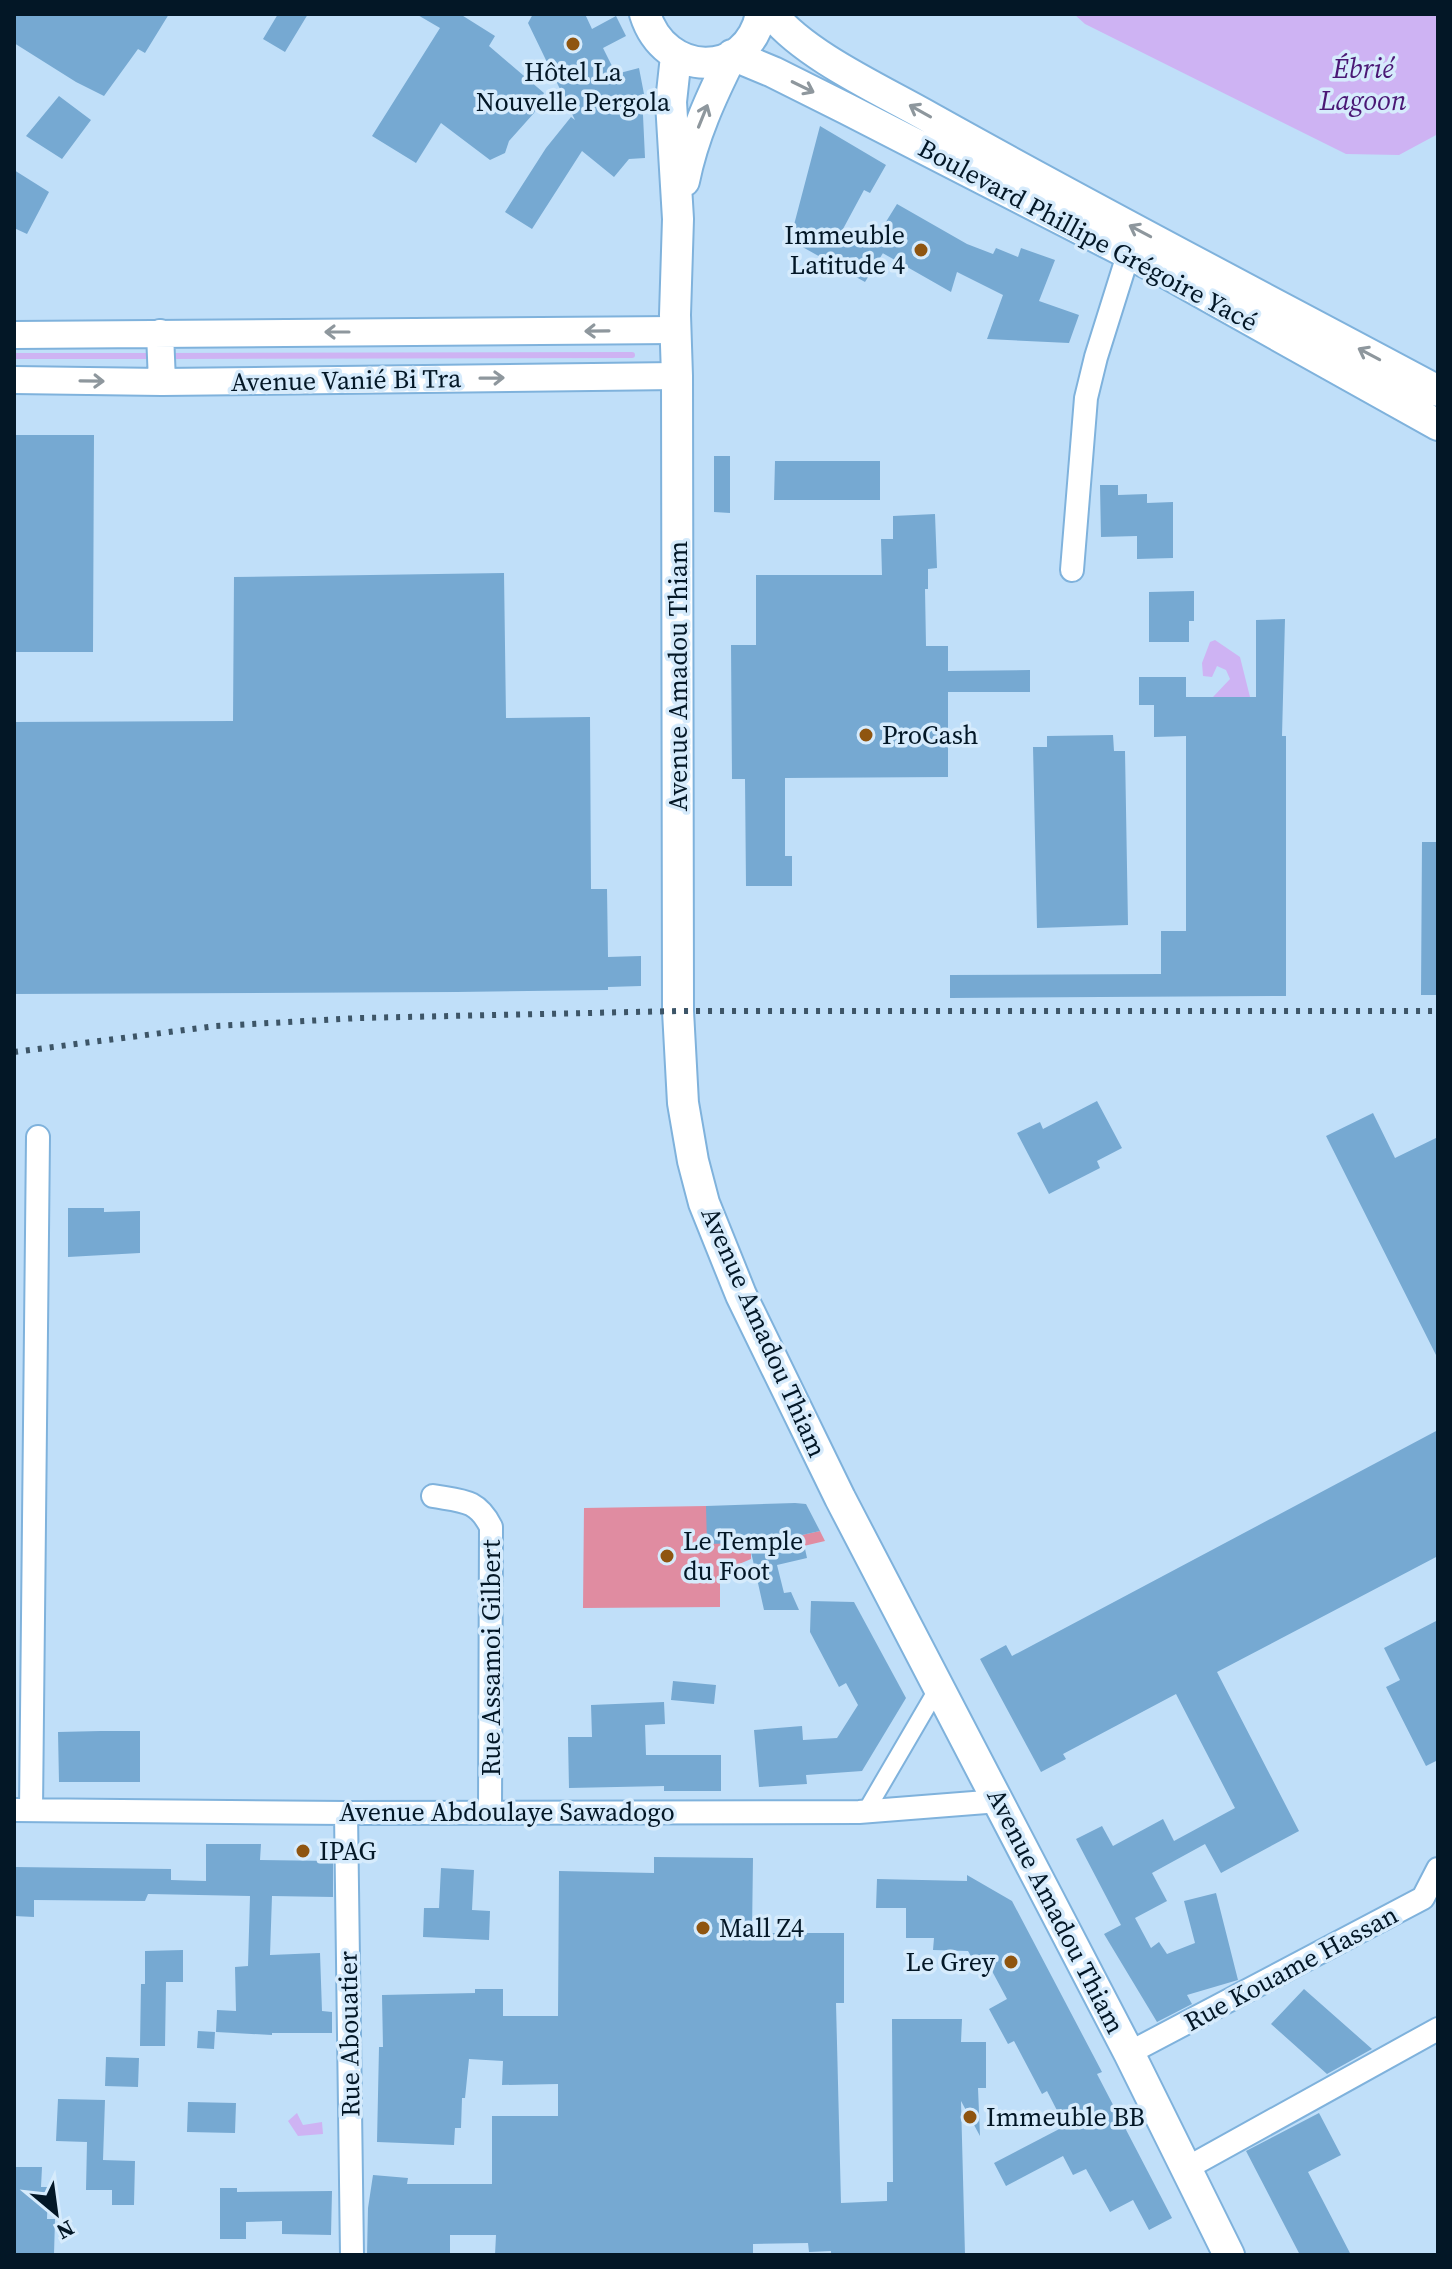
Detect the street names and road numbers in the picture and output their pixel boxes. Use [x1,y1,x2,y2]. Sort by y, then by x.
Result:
street label: Boulevard Phillipe Grégoire Yacé [912,130,1264,340]
street label: Avenue Vanié Bi Tra [230,360,462,400]
street label: Avenue Amadou Thiam [660,541,696,811]
street label: Avenue Amadou Thiam [693,1201,835,1463]
street label: Rue Assamoi Gilbert [473,1539,509,1776]
street label: Avenue Amadou Thiam [979,1782,1133,2040]
street label: Avenue Abdoulaye Sawadogo [339,1794,675,1830]
street label: Rue Kouame Hassan [1178,1896,1404,2040]
street label: Rue Abouatier [330,1951,368,2117]

